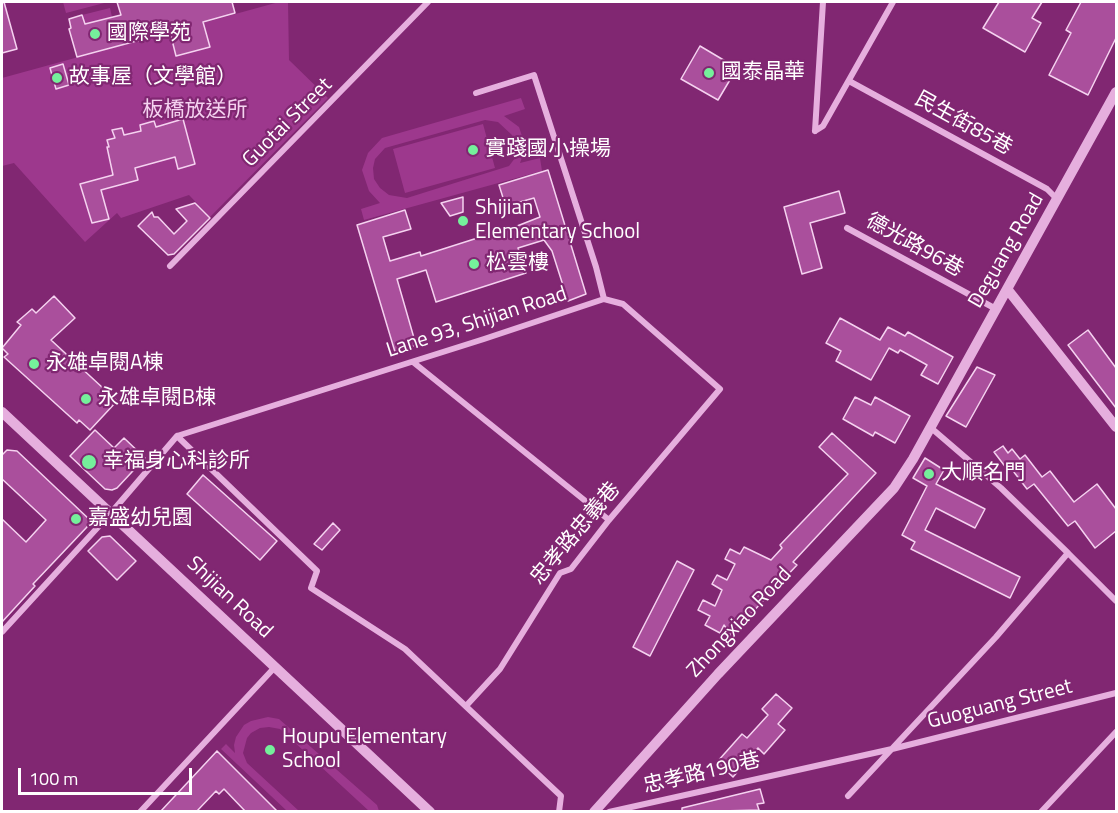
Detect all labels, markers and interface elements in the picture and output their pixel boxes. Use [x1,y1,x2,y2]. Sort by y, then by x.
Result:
place label: 國際學苑 [107,21,191,47]
marker: 國際學苑 [88,27,102,41]
place label: 國泰晶華 [721,60,805,86]
place label: 故事屋（文學館） [69,65,237,91]
marker: 國泰晶華 [702,66,716,80]
marker: 故事屋（文學館） [50,71,64,85]
street label: Guotai Street [238,73,338,173]
street label: 民生街85巷 [910,87,1016,161]
park label: 板橋放送所 [143,98,247,124]
place label: 實踐國小操場 [485,137,611,163]
marker: 實踐國小操場 [466,143,480,157]
street label: Deguang Road [964,189,1050,313]
place label: Shijian Elementary School [475,196,640,246]
street label: 德光路96巷 [861,209,967,283]
marker: Shijian Elementary School [456,214,470,228]
place label: 松雲樓 [486,251,549,277]
marker: 松雲樓 [467,257,481,271]
street label: Lane 93, Shijian Road [384,282,570,364]
place label: 永雄卓閱A棟 [46,351,164,377]
marker: 永雄卓閱A棟 [27,357,41,371]
place label: 永雄卓閱B棟 [98,386,216,412]
marker: 永雄卓閱B棟 [79,392,93,406]
place label: 幸福身心科診所 [103,449,250,475]
marker: 幸福身心科診所 [80,453,98,471]
place label: 大順名門 [941,461,1025,487]
marker: 大順名門 [922,467,936,481]
street label: 忠孝路忠義巷 [526,478,626,590]
place label: 嘉盛幼兒園 [88,506,193,532]
marker: 嘉盛幼兒園 [69,512,83,526]
street label: Shijian Road [181,552,277,644]
street label: Zhongxiao Road [683,563,797,683]
street label: Guoguang Street [925,675,1075,735]
place label: Houpu Elementary School [282,725,447,775]
marker: Houpu Elementary School [263,743,277,757]
street label: 忠孝路190巷 [641,748,763,800]
scale bar [21,756,195,794]
text: 100 m [29,765,78,792]

